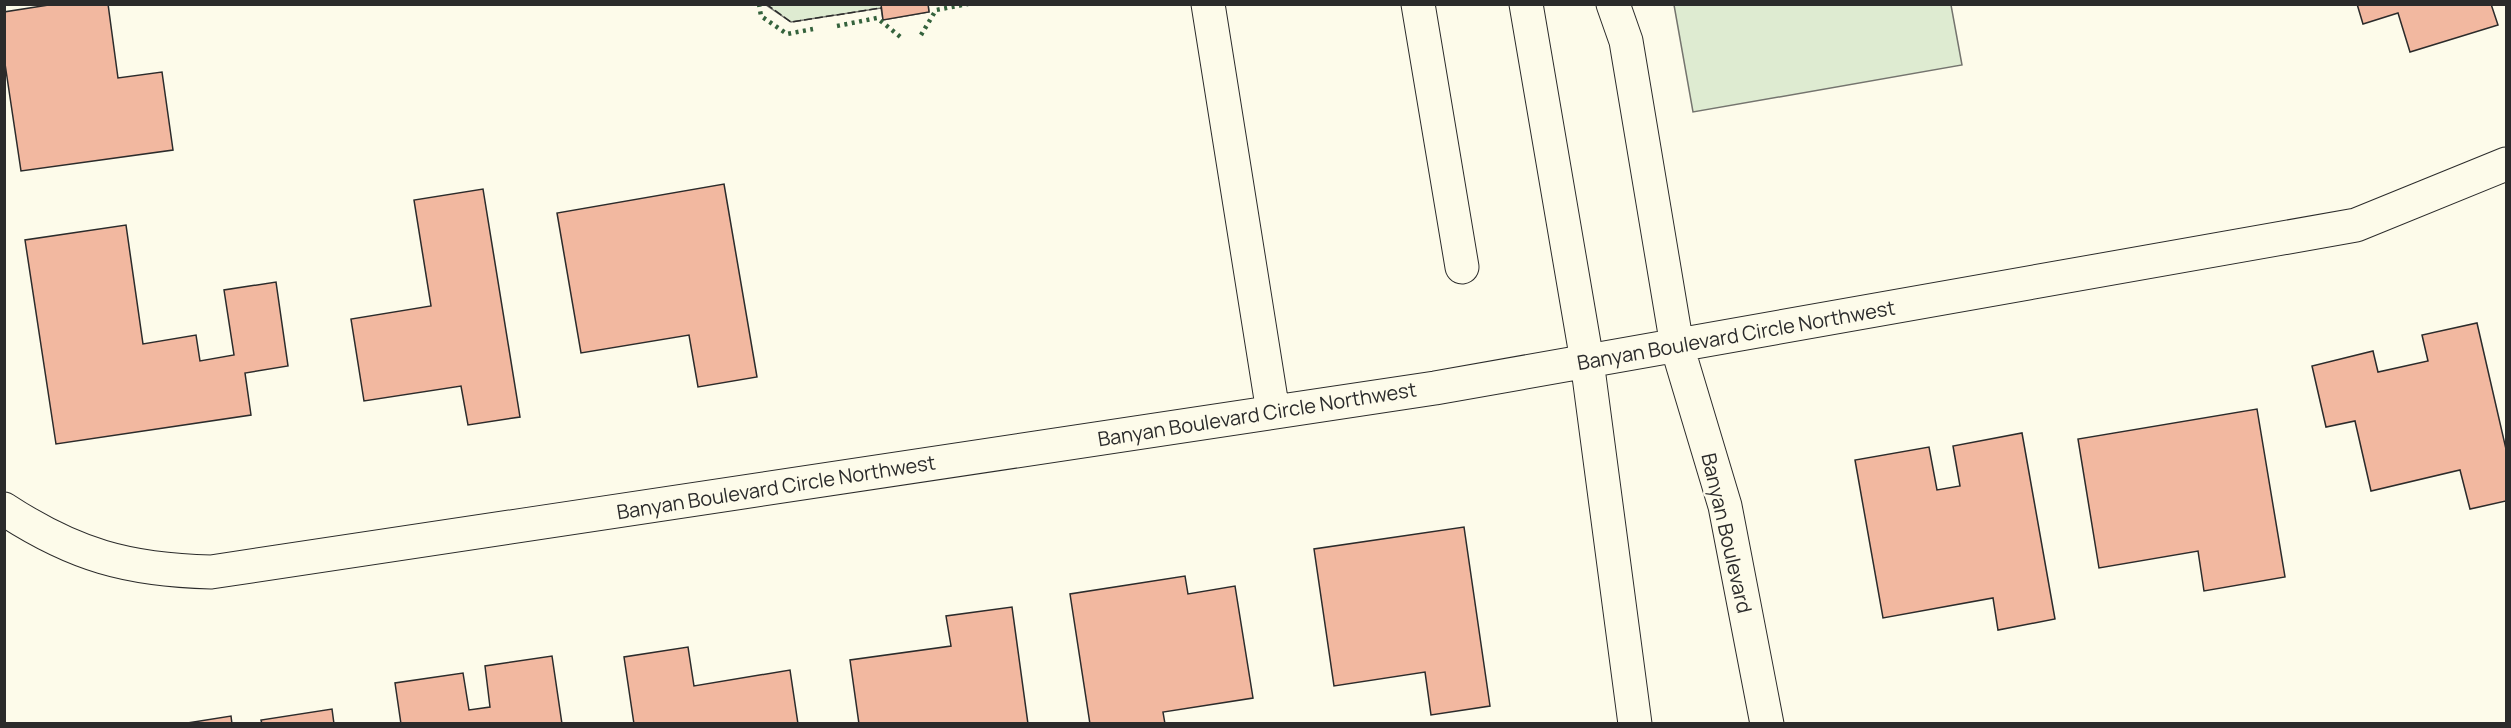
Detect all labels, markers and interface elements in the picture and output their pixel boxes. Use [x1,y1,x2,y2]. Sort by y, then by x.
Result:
street label: Banyan Boulevard Circle Northwest [1575,294,1897,376]
street label: Banyan Boulevard Circle Northwest [1096,375,1418,453]
street label: Banyan Boulevard Circle Northwest [615,448,937,526]
street label: Banyan Boulevard [1695,450,1759,616]

